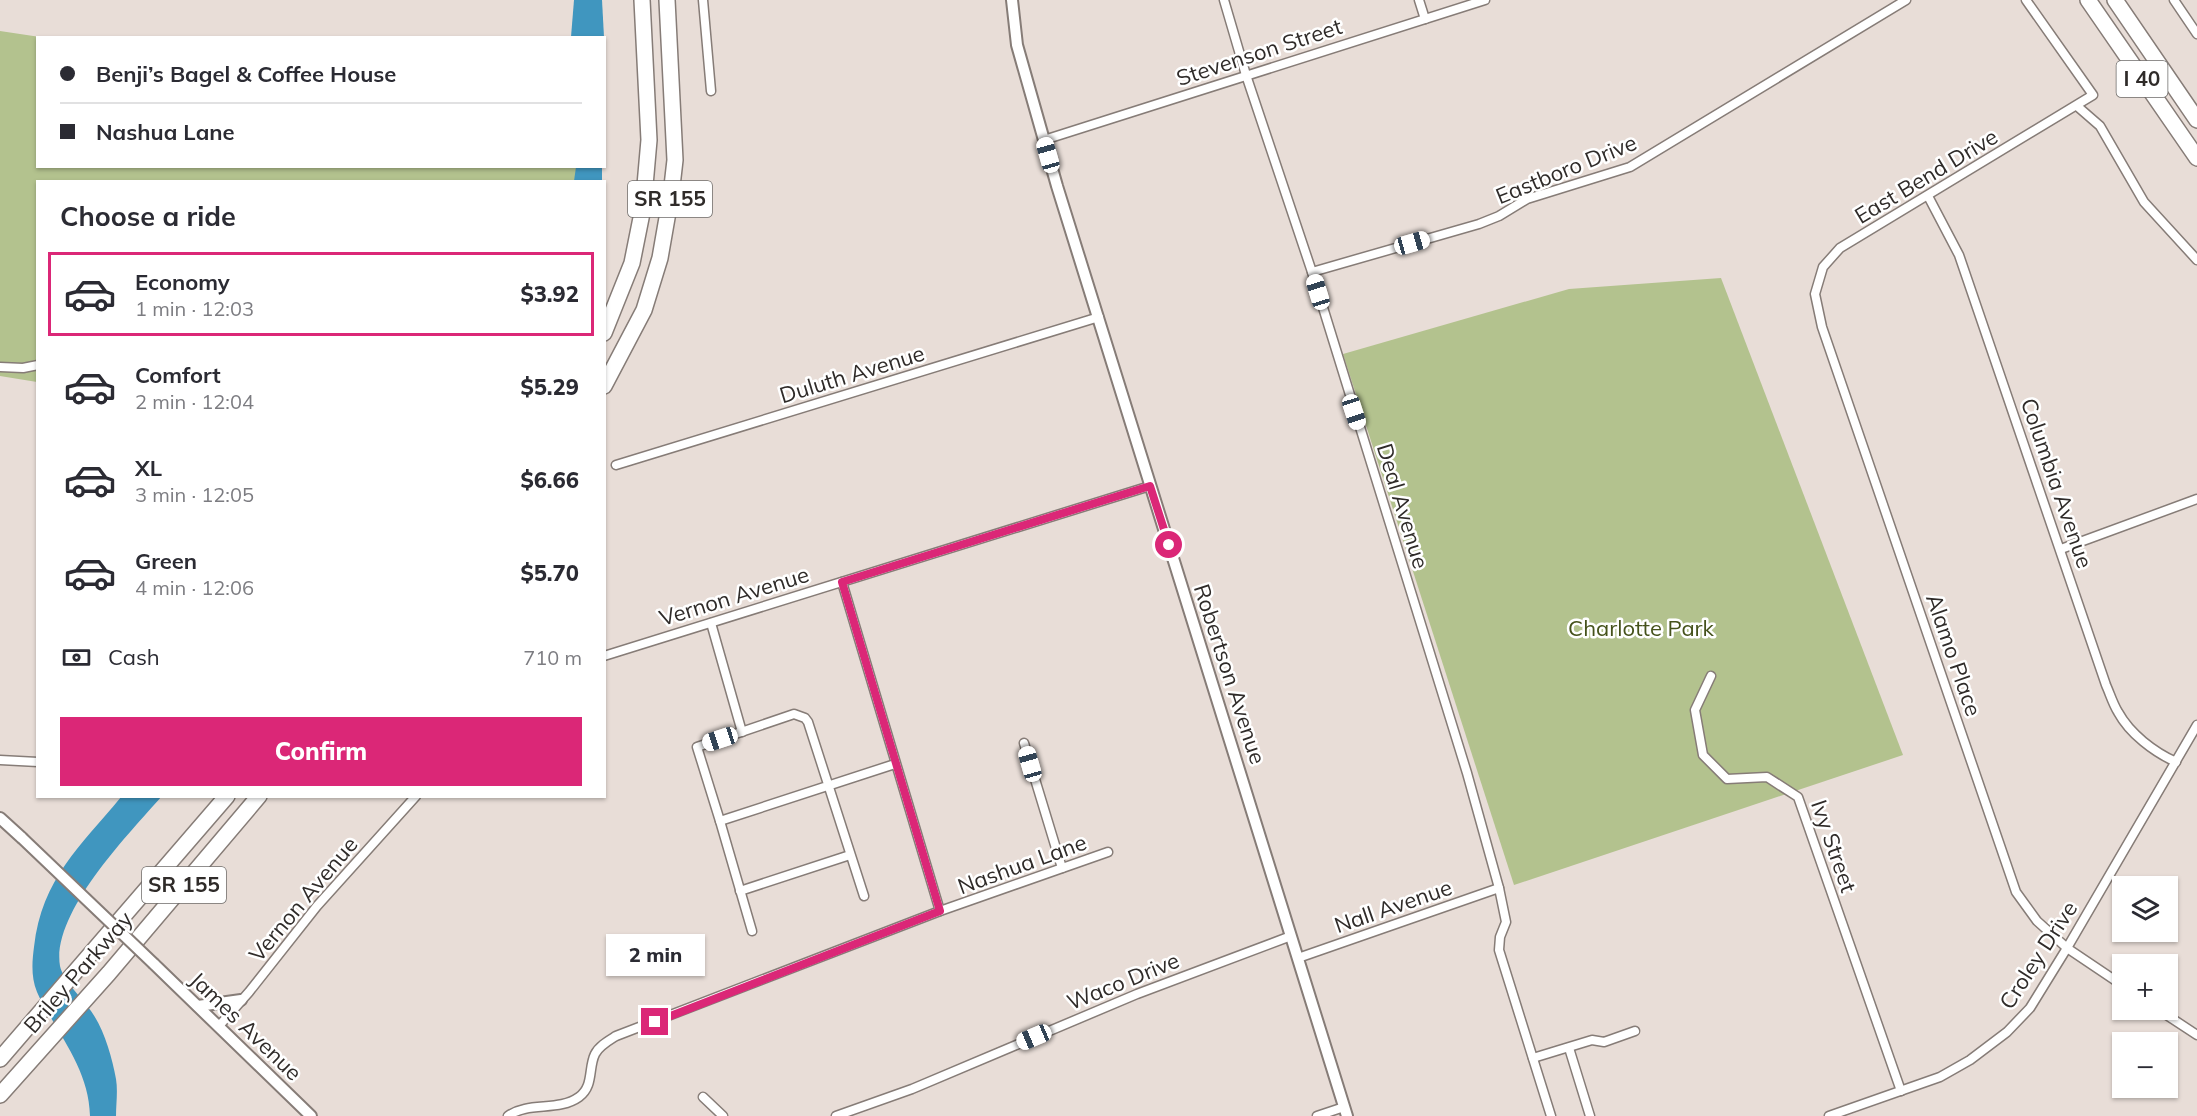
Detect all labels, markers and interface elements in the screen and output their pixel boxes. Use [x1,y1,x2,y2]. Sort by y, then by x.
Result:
street label: Stevenson Street [1173,12,1346,92]
text: Benji’s Bagel & Coffee House [96,60,396,88]
road number: I 40 [2116,61,2168,97]
text: Nashua Lane [96,118,235,146]
street label: East Bend Drive [1849,122,2003,230]
street label: Eastboro Drive [1491,128,1641,210]
car [1034,135,1062,175]
road number: SR 155 [628,181,712,217]
text: Choose a ride [60,199,236,233]
car [1392,229,1432,257]
icon: car [63,267,117,321]
text: Economy [135,268,230,296]
car [1304,272,1332,312]
text: $3.92 [520,280,579,308]
text: 1 min · 12:03 [135,296,254,321]
street label: Duluth Avenue [776,339,928,409]
icon: car [63,360,117,414]
text: Comfort [135,361,221,389]
text: $5.29 [520,373,579,401]
text: 2 min · 12:04 [135,389,254,414]
car [1340,392,1368,432]
street label: Columbia Avenue [2015,394,2099,572]
street label: Deal Avenue [1371,440,1435,572]
icon: car [63,453,117,507]
text: XL [135,454,162,482]
text: $6.66 [520,466,579,494]
text: 3 min · 12:05 [135,482,254,507]
route start [1155,531,1182,558]
icon: car [63,546,117,600]
text: Green [135,547,197,575]
text: $5.70 [520,559,579,587]
street label: Vernon Avenue [656,560,812,632]
text: 4 min · 12:06 [135,575,254,600]
street label: Robertson Avenue [1188,580,1272,768]
street label: Alamo Place [1920,590,1988,720]
park label: Charlotte Park [1568,614,1715,642]
icon: cash [60,641,93,674]
text: Cash [108,643,160,671]
text: 710 m [523,645,582,670]
button: Confirm [60,717,582,786]
car [700,725,740,753]
car [1016,744,1044,784]
street label: Ivy Street [1805,796,1863,896]
street label: Nashua Lane [954,828,1090,900]
street label: Vernon Avenue [243,831,363,967]
road number: SR 155 [142,867,226,903]
street label: Nall Avenue [1331,873,1455,939]
map controls [2112,876,2178,1098]
button: layers [2112,876,2178,942]
street label: Croley Drive [1993,896,2083,1014]
street label: Briley Parkway [17,905,139,1039]
callout: 2 min [606,935,704,977]
text: 2 min [629,942,682,967]
street label: Waco Drive [1063,946,1183,1016]
button: + [2112,954,2178,1020]
street label: James Avenue [184,966,308,1086]
route end [641,1008,668,1035]
car [1014,1022,1054,1052]
button: − [2112,1032,2178,1098]

